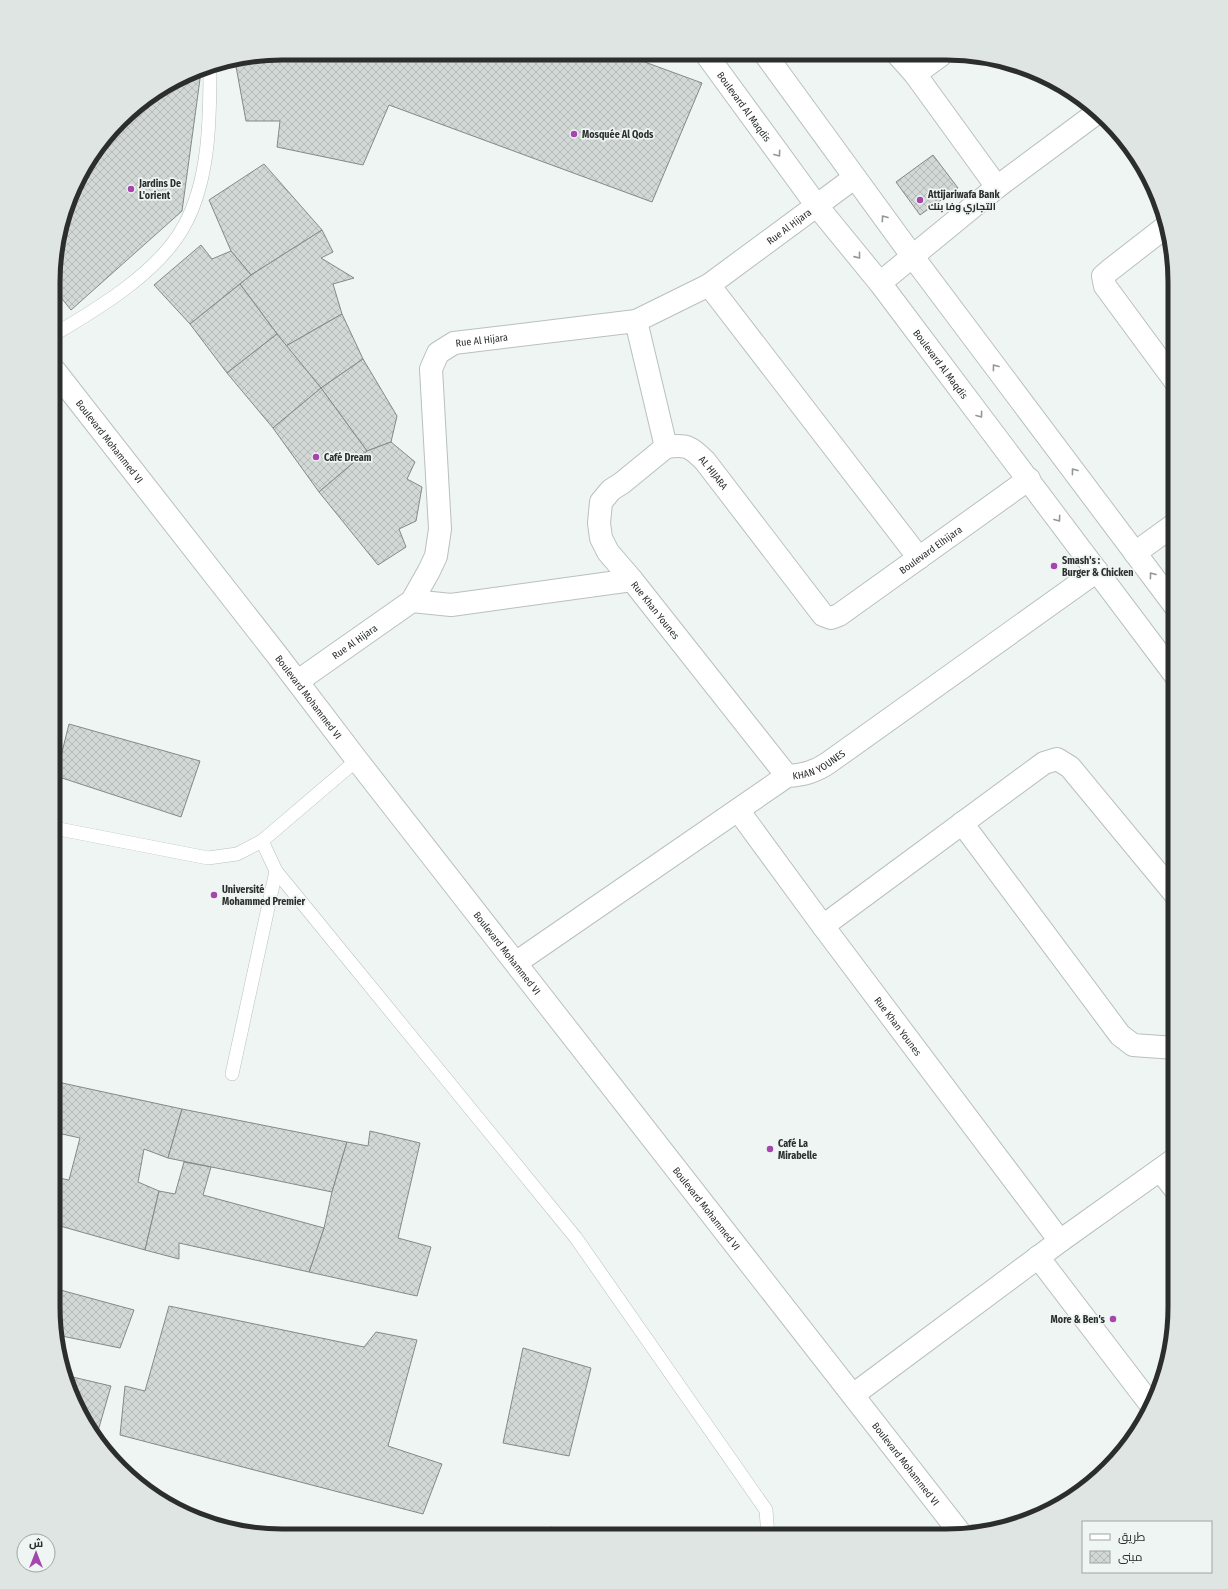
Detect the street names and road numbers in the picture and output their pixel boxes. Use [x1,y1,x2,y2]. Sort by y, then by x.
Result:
street label: Boulevard Al Maqdis [714,70,773,144]
street label: Rue Al Hijara [765,207,814,247]
street label: Boulevard Al Maqdis [910,328,970,402]
street label: Rue Al Hijara [455,332,509,350]
street label: Boulevard Mohammed VI [73,398,145,486]
street label: AL HIJARA [696,454,730,493]
street label: Boulevard Elhijara [897,524,965,577]
street label: Rue Khan Younes [628,579,681,642]
street label: Rue Al Hijara [330,622,380,662]
street label: Boulevard Mohammed VI [272,653,344,742]
street label: KHAN YOUNES [792,748,848,783]
street label: Boulevard Mohammed VI [471,909,543,997]
street label: Rue Khan Younes [871,995,923,1058]
street label: Boulevard Mohammed VI [670,1165,742,1253]
street label: Boulevard Mohammed VI [869,1420,941,1508]

